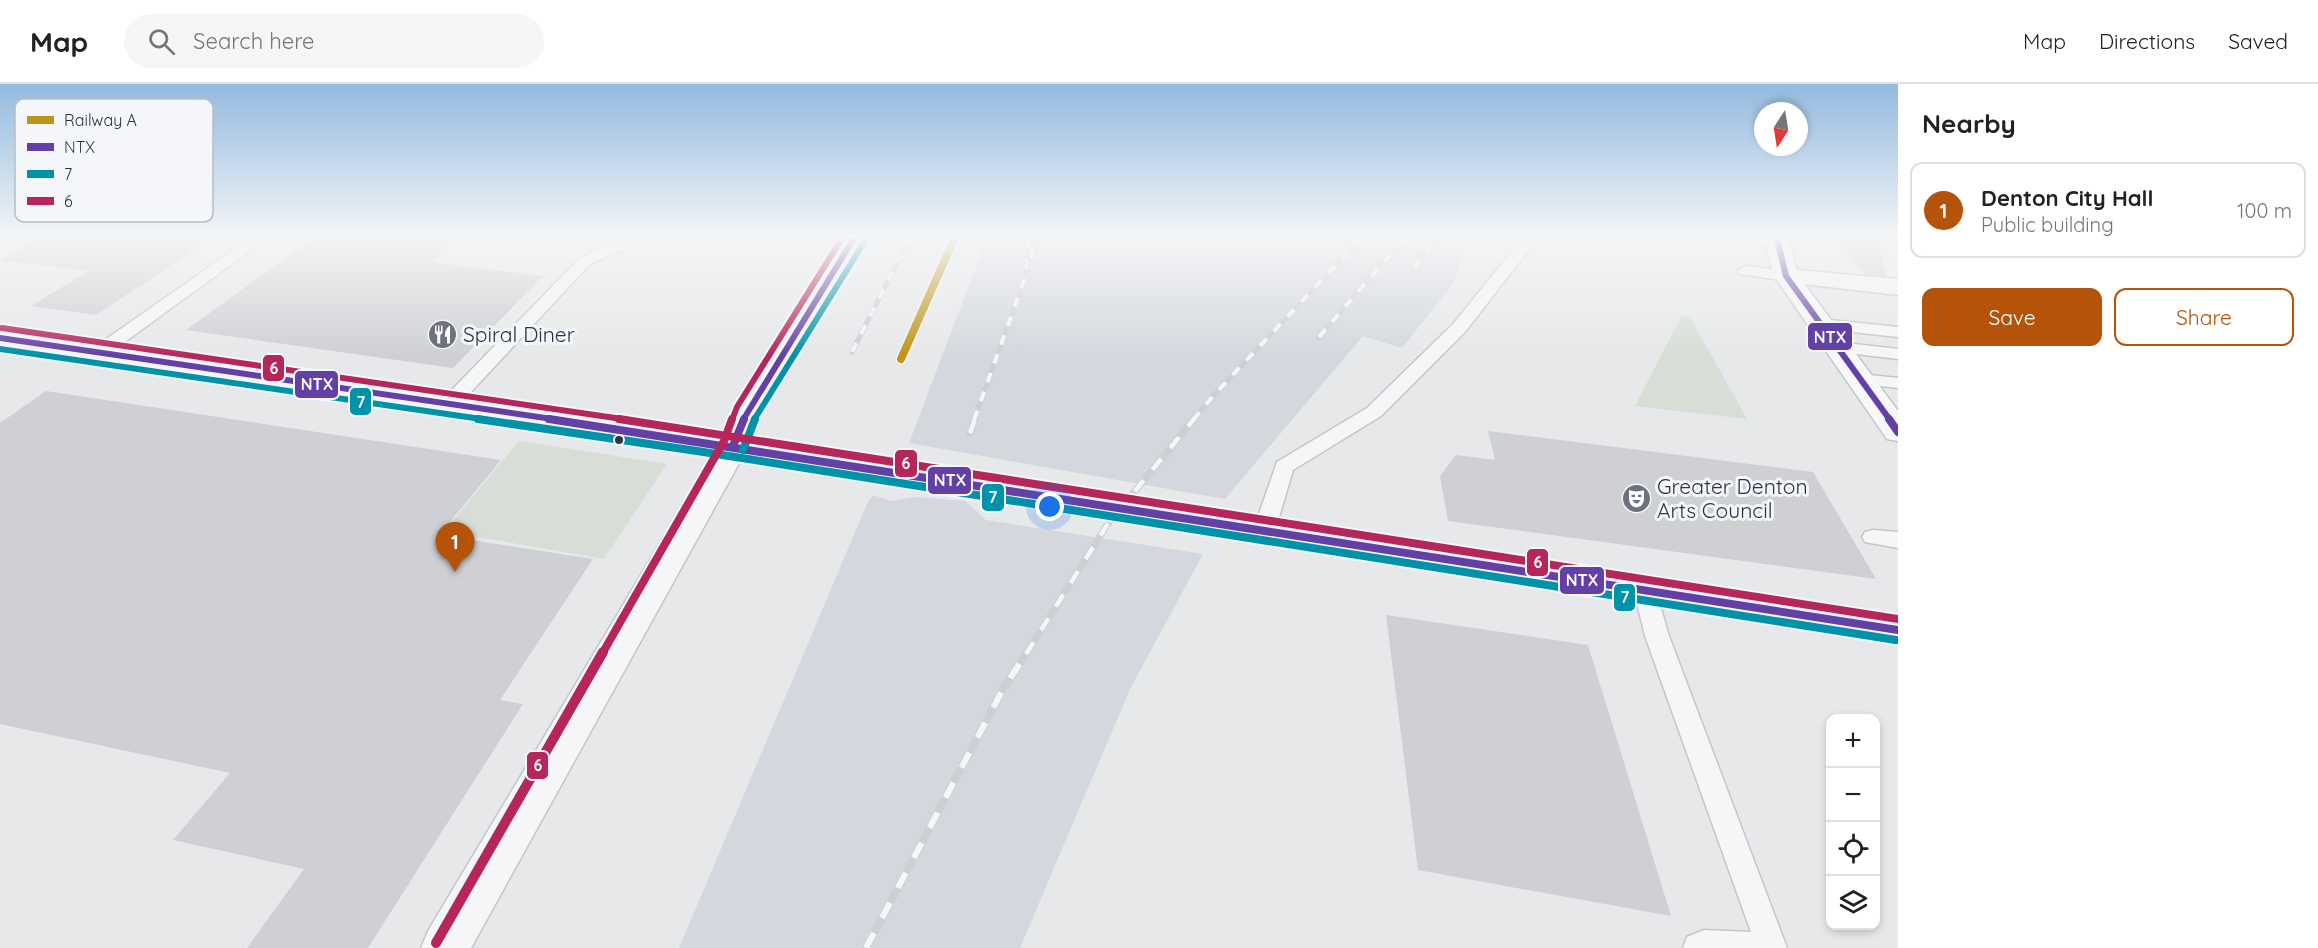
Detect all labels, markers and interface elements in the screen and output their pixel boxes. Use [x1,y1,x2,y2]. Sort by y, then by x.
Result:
search box [124,14,544,68]
text: Map [30,24,88,59]
icon: search [145,25,178,58]
text: Search here [193,27,315,55]
text: Map [2023,28,2066,54]
text: Directions [2099,28,2195,54]
text: Saved [2228,28,2288,54]
legend [15,99,213,222]
north arrow [1754,102,1808,156]
text: Nearby [1922,107,2016,140]
text: Railway A [64,110,137,130]
text: NTX [64,137,95,157]
text: 7 [64,164,72,184]
text: Denton City Hall [1981,184,2153,212]
text: 6 [64,191,73,211]
text: 1 [1940,198,1947,223]
text: 100 m [2237,198,2292,223]
text: Public building [1981,212,2114,237]
button: Save [1922,288,2102,346]
button: Share [2114,288,2294,346]
restaurant icon: Spiral Diner [426,319,458,351]
place label: Spiral Diner [463,321,575,347]
line badge: NTX [1807,322,1853,351]
text: NTX [1814,327,1846,347]
line badge: 6 [262,354,285,382]
text: 6 [270,358,279,378]
line badge: NTX [294,370,339,399]
text: NTX [301,374,333,394]
line badge: 7 [349,387,372,416]
text: 7 [357,392,366,412]
unlabelled marker [613,434,625,446]
line badge: 6 [894,449,918,478]
text: 6 [902,453,911,473]
line badge: NTX [927,466,972,495]
text: NTX [934,470,966,490]
place label: Greater Denton Arts Council [1657,473,1808,523]
line badge: 7 [981,483,1005,512]
theatre icon: Greater Denton Arts Council [1620,483,1652,515]
text: 7 [989,487,998,507]
your location [1035,492,1064,521]
pin: 1 [436,522,474,572]
line badge: 6 [1526,548,1549,577]
text: 6 [1534,552,1543,572]
line badge: NTX [1559,566,1605,595]
text: NTX [1566,570,1598,590]
line badge: 7 [1613,583,1636,612]
text: 7 [1621,587,1630,607]
map controls [1826,714,1880,930]
button: + [1826,714,1880,768]
line badge: 6 [526,751,549,780]
text: 6 [534,755,543,775]
button: − [1826,768,1880,822]
button: locate [1826,822,1880,876]
button: layers [1826,876,1880,930]

